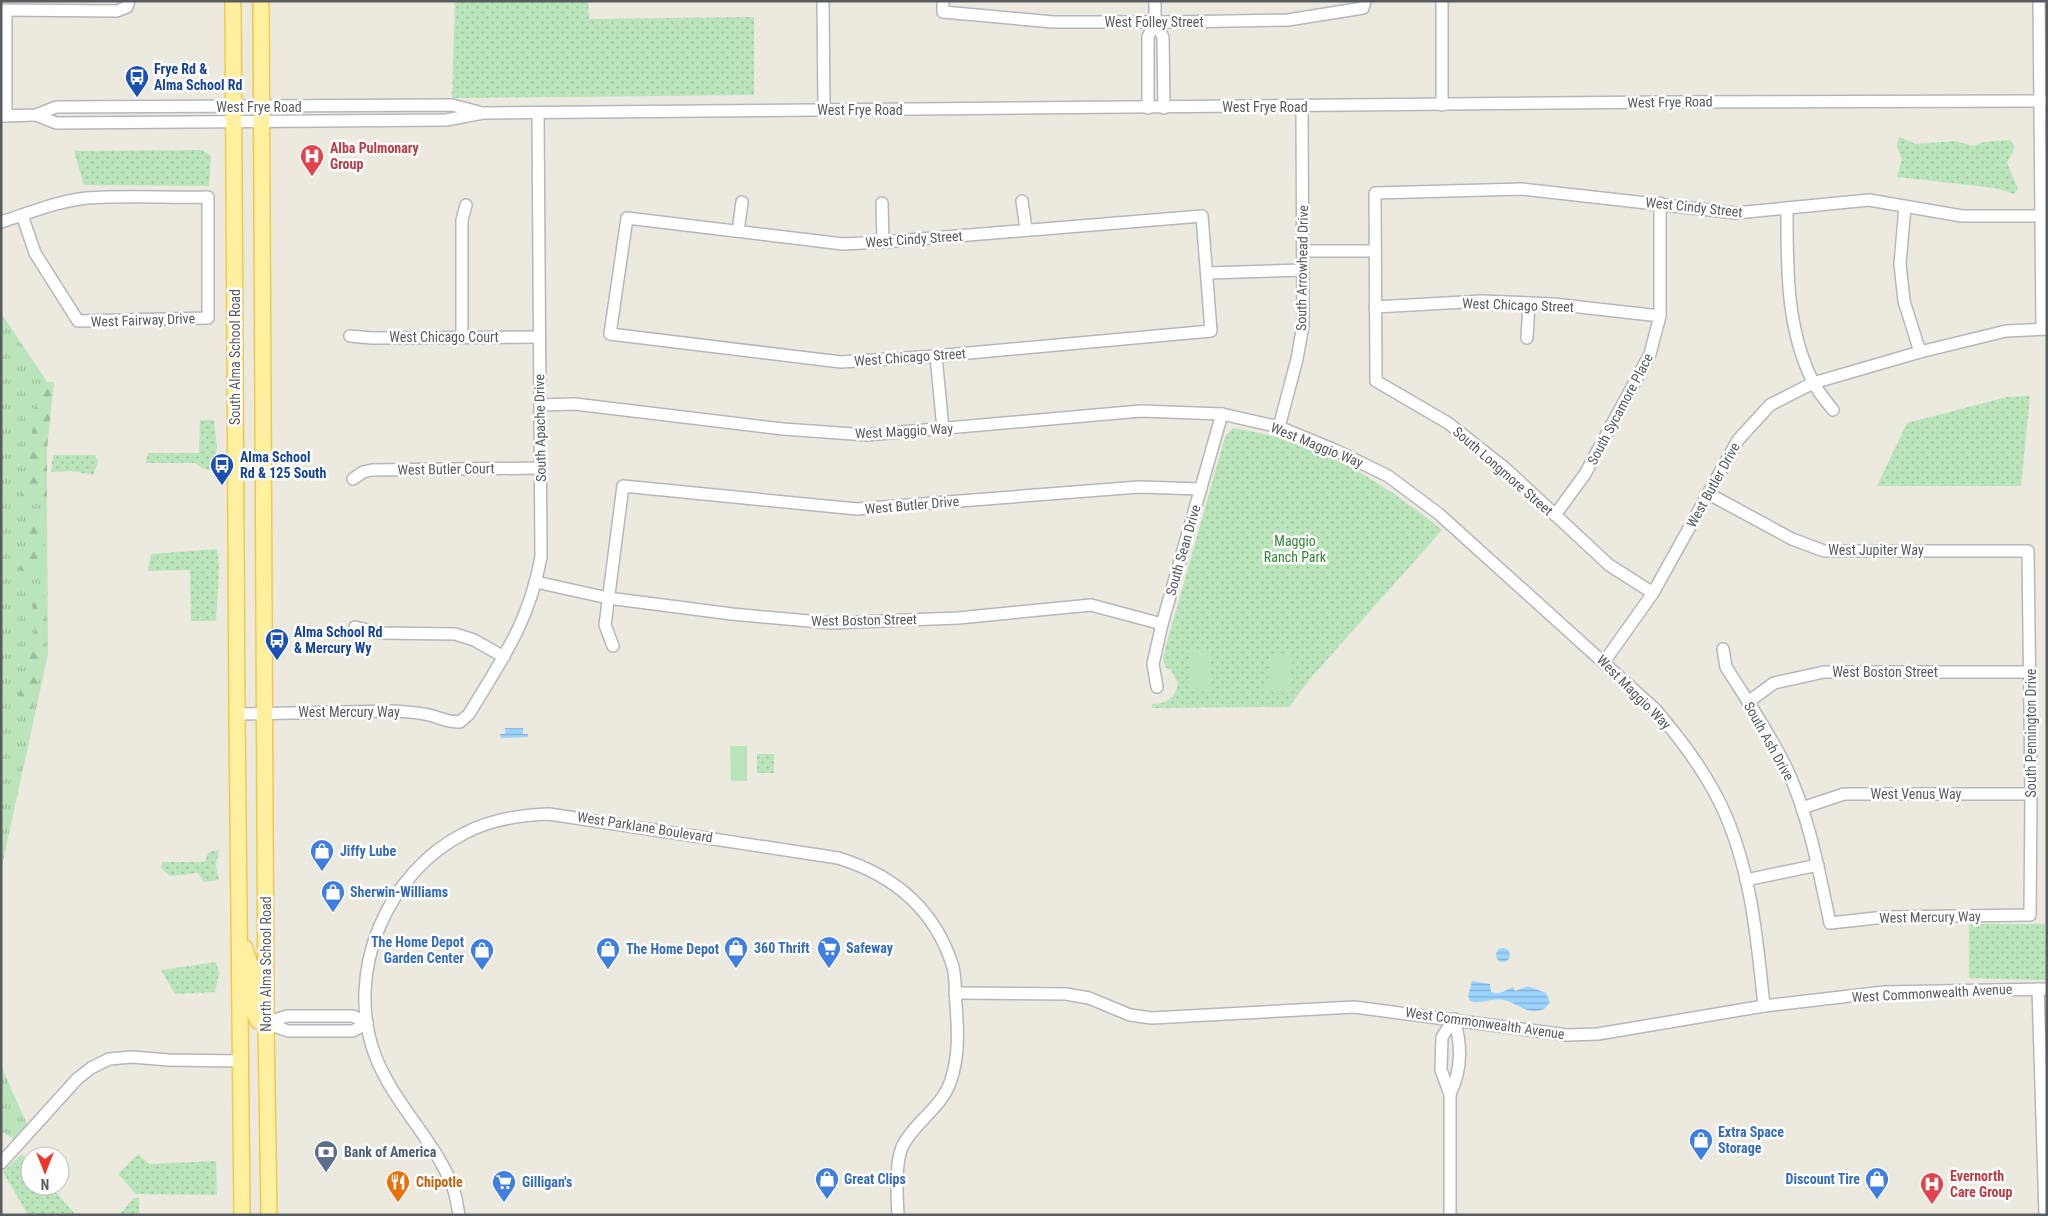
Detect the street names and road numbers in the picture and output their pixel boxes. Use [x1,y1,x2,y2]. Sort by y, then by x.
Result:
street label: West Folley Street [1104,14,1204,30]
street label: West Frye Road [1627,93,1713,111]
street label: West Frye Road [216,99,302,115]
street label: West Frye Road [1222,99,1308,115]
street label: West Frye Road [817,102,903,118]
street label: West Cindy Street [1645,194,1743,220]
street label: South Arrowhead Drive [1293,204,1311,331]
street label: West Cindy Street [865,228,963,250]
street label: South Alma School Road [227,289,243,425]
street label: West Chicago Street [1462,295,1574,315]
street label: West Fairway Drive [91,310,196,330]
street label: West Chicago Court [389,329,499,345]
street label: West Chicago Street [854,345,966,369]
street label: South Sycamore Place [1584,350,1656,467]
street label: South Apache Drive [531,374,549,482]
street label: West Maggio Way [1268,419,1366,471]
street label: West Maggio Way [855,420,954,442]
street label: South Longmore Street [1450,423,1556,519]
street label: West Butler Drive [1683,439,1743,530]
street label: West Butler Court [397,460,495,478]
street label: West Butler Drive [864,493,960,517]
street label: South Sean Drive [1162,502,1204,597]
street label: West Jupiter Way [1828,542,1924,558]
street label: West Boston Street [811,611,917,629]
street label: West Maggio Way [1594,652,1674,732]
street label: West Boston Street [1832,664,1938,680]
street label: South Pennington Drive [2023,668,2039,797]
street label: South Ash Drive [1741,699,1797,784]
street label: West Mercury Way [298,704,400,720]
street label: West Venus Way [1871,786,1962,802]
street label: West Parklane Boulevard [576,808,714,846]
street label: North Alma School Road [258,896,274,1032]
street label: West Mercury Way [1879,908,1981,926]
street label: West Commonwealth Avenue [1851,981,2013,1005]
street label: West Commonwealth Avenue [1404,1004,1566,1042]

